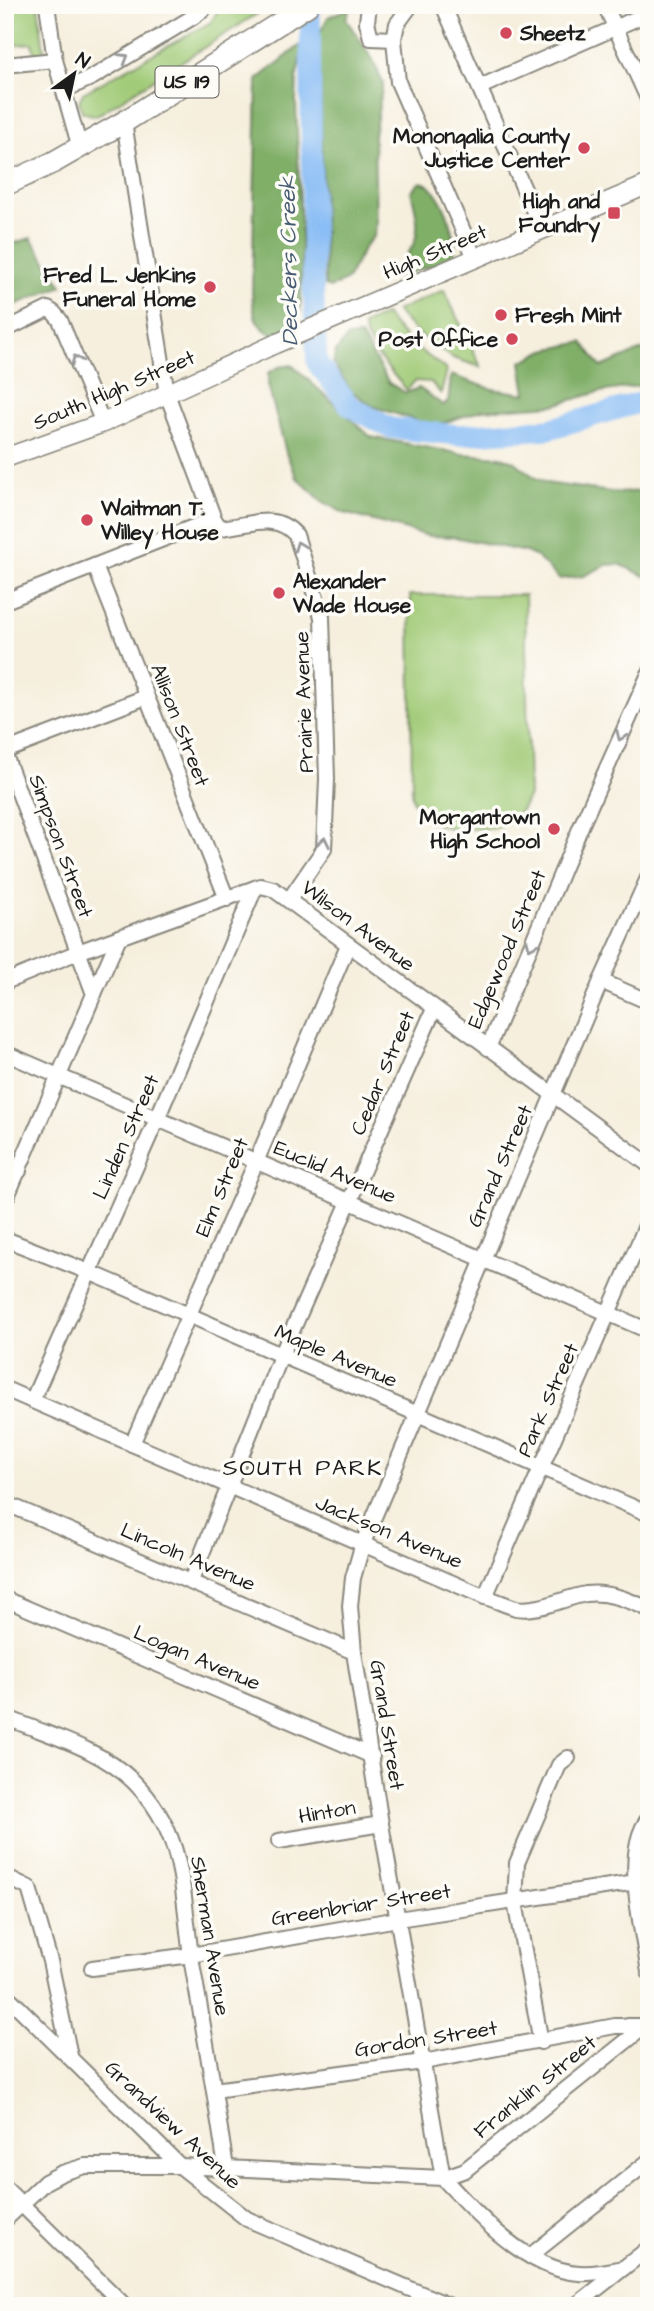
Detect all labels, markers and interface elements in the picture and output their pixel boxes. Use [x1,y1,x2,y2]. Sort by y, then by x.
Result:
place label: Sheetz [519,19,586,48]
marker: Sheetz [498,25,514,41]
north arrow [38,38,108,108]
text: N [70,46,95,76]
one-way arrow [117,54,130,67]
road number: US 119 [156,66,218,97]
place label: Monongalia County Justice Center [393,122,570,175]
marker: Monongalia County Justice Center [576,140,592,156]
water label: Deckers Creek [272,175,306,346]
place label: High and Foundry [519,187,600,243]
marker: High and Foundry [606,205,622,221]
street label: High Street [379,217,493,289]
place label: Fred L. Jenkins Funeral Home [43,261,197,314]
marker: Fred L. Jenkins Funeral Home [202,279,218,295]
place label: Fresh Mint [515,301,622,330]
marker: Fresh Mint [493,307,509,323]
place label: Post Office [379,325,499,354]
marker: Post Office [504,331,520,347]
street label: South High Street [28,343,201,439]
one-way arrow [70,354,84,367]
place label: Waitman T. Willey House [100,494,220,550]
marker: Waitman T. Willey House [79,512,95,528]
one-way arrow [293,540,307,552]
place label: Alexander Wade House [292,567,412,620]
marker: Alexander Wade House [271,585,287,601]
street label: Prairie Avenue [287,631,321,773]
street label: Allison Street [143,659,217,791]
one-way arrow [615,729,629,741]
street label: Simpson Street [21,770,101,923]
place label: Morgantown High School [419,803,541,858]
marker: Morgantown High School [546,821,562,837]
one-way arrow [315,836,330,848]
street label: Edgewood Street [460,865,556,1034]
street label: Wilson Avenue [295,874,421,978]
one-way arrow [525,938,539,950]
street label: Cedar Street [344,1006,422,1140]
street label: Linden Street [85,1069,167,1204]
street label: Grand Street [460,1100,540,1232]
street label: Elm Street [188,1132,256,1241]
street label: Euclid Avenue [269,1133,401,1211]
street label: Maple Avenue [270,1317,402,1396]
street label: Park Street [510,1338,586,1462]
district label: SOUTH PARK [223,1452,383,1484]
street label: Jackson Avenue [311,1488,467,1576]
street label: Lincoln Avenue [116,1516,260,1598]
street label: Logan Avenue [128,1618,265,1700]
street label: Grand Street [362,1658,412,1793]
street label: Hinton [296,1793,358,1831]
street label: Sherman Avenue [183,1854,237,2018]
street label: Greenbriar Street [269,1876,453,1934]
street label: Gordon Street [353,2013,500,2065]
street label: Franklin Street [467,2028,603,2146]
street label: Grandview Avenue [98,2054,248,2196]

